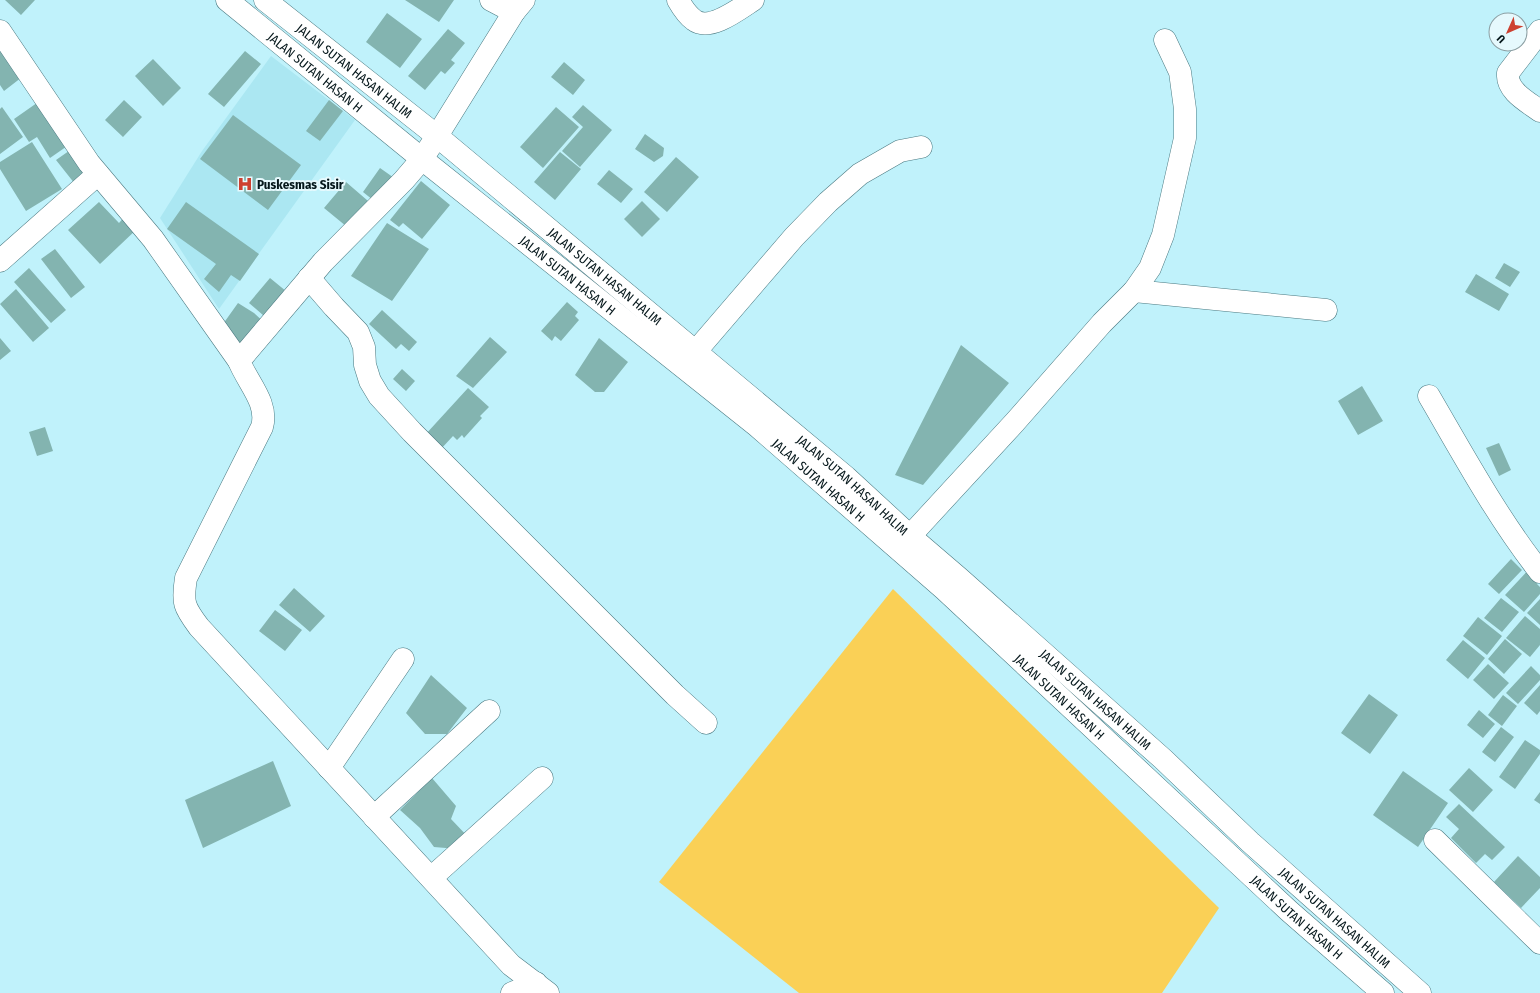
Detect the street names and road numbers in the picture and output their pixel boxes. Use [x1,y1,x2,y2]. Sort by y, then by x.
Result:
street label: JALAN SUTAN HASAN HALIM [294,20,416,120]
street label: JALAN SUTAN HASAN H [264,29,366,115]
street label: JALAN SUTAN HASAN HALIM [545,224,665,328]
street label: JALAN SUTAN HASAN H [517,233,619,318]
street label: JALAN SUTAN HASAN HALIM [794,432,911,538]
street label: JALAN SUTAN HASAN H [769,435,868,524]
street label: JALAN SUTAN HASAN HALIM [1037,646,1154,752]
street label: JALAN SUTAN HASAN H [1011,651,1108,743]
street label: JALAN SUTAN HASAN HALIM [1276,864,1394,971]
street label: JALAN SUTAN HASAN H [1248,872,1346,962]

